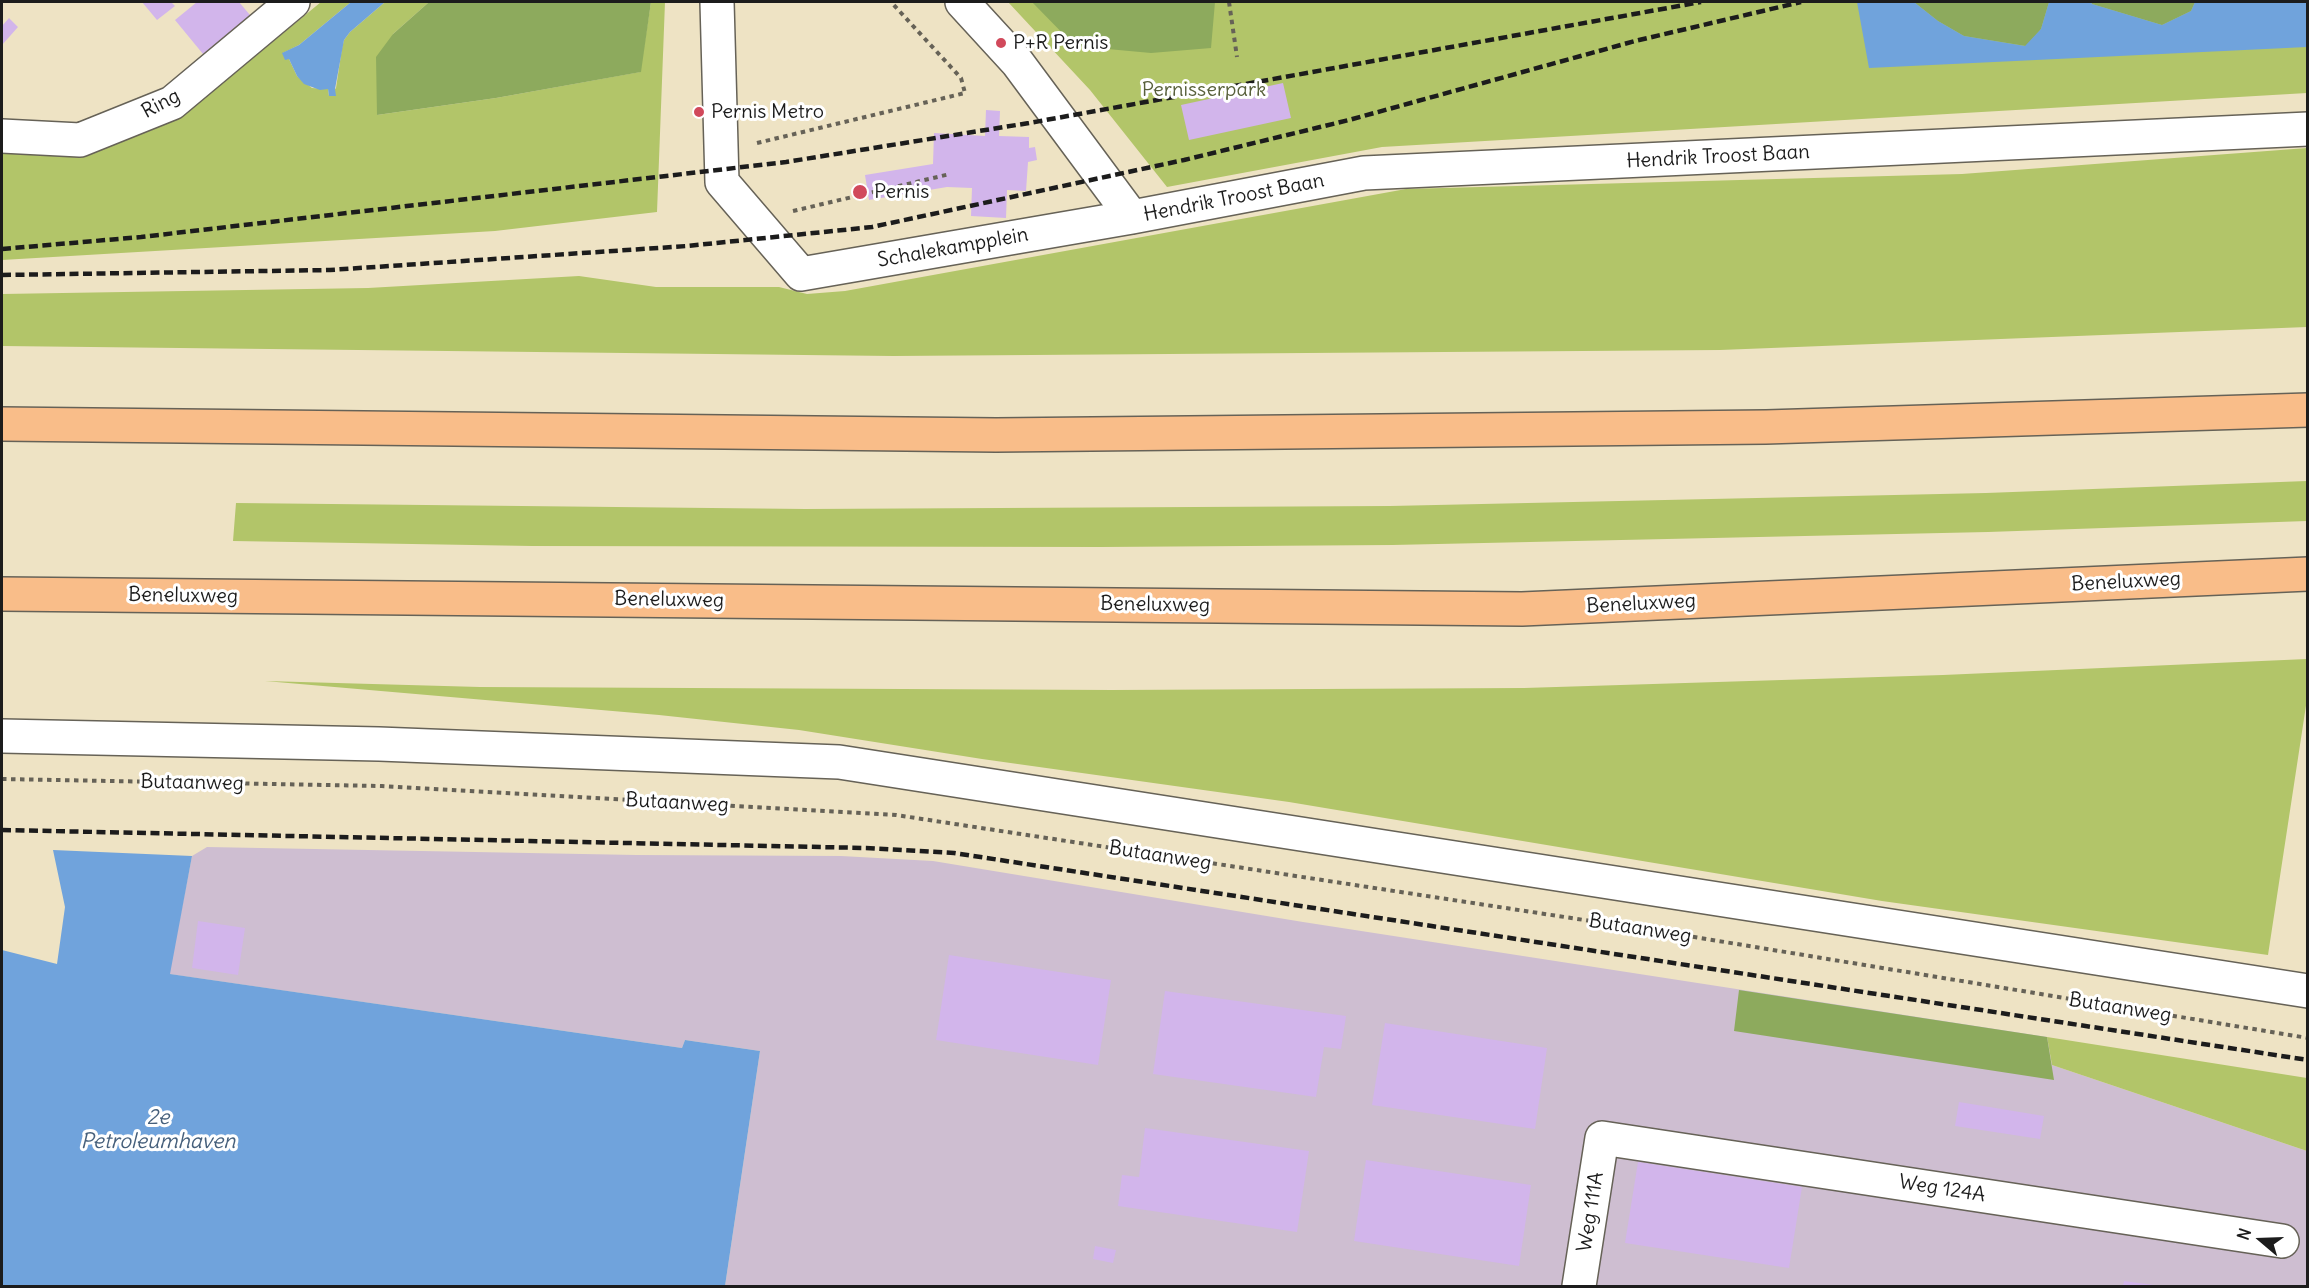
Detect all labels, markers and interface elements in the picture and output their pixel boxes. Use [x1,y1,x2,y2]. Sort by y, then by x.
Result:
place label: P+R Pernis [1013,31,1108,55]
marker: P+R Pernis [994,36,1008,50]
park label: Pernisserpark [1142,78,1266,102]
street label: Ring [138,84,184,124]
place label: Pernis Metro [711,100,824,124]
marker: Pernis Metro [692,105,706,119]
street label: Hendrik Troost Baan [1626,140,1810,174]
street label: Hendrik Troost Baan [1142,169,1326,227]
place label: Pernis [874,180,929,204]
marker: Pernis [851,183,869,201]
street label: Schalekampplein [876,223,1030,273]
street label: Beneluxweg [2070,567,2182,597]
street label: Beneluxweg [128,583,238,609]
street label: Beneluxweg [614,587,724,613]
street label: Beneluxweg [1585,589,1697,619]
street label: Beneluxweg [1100,592,1210,618]
street label: Butaanweg [140,770,244,796]
street label: Butaanweg [625,788,729,818]
street label: Butaanweg [1107,836,1213,876]
street label: Butaanweg [1587,909,1693,949]
street label: Butaanweg [2067,988,2173,1028]
water label: 2e Petroleumhaven [81,1105,235,1155]
street label: Weg 111A [1573,1170,1609,1254]
street label: Weg 124A [1897,1170,1987,1208]
north arrow [2231,1210,2291,1270]
text: N [2233,1226,2255,1243]

